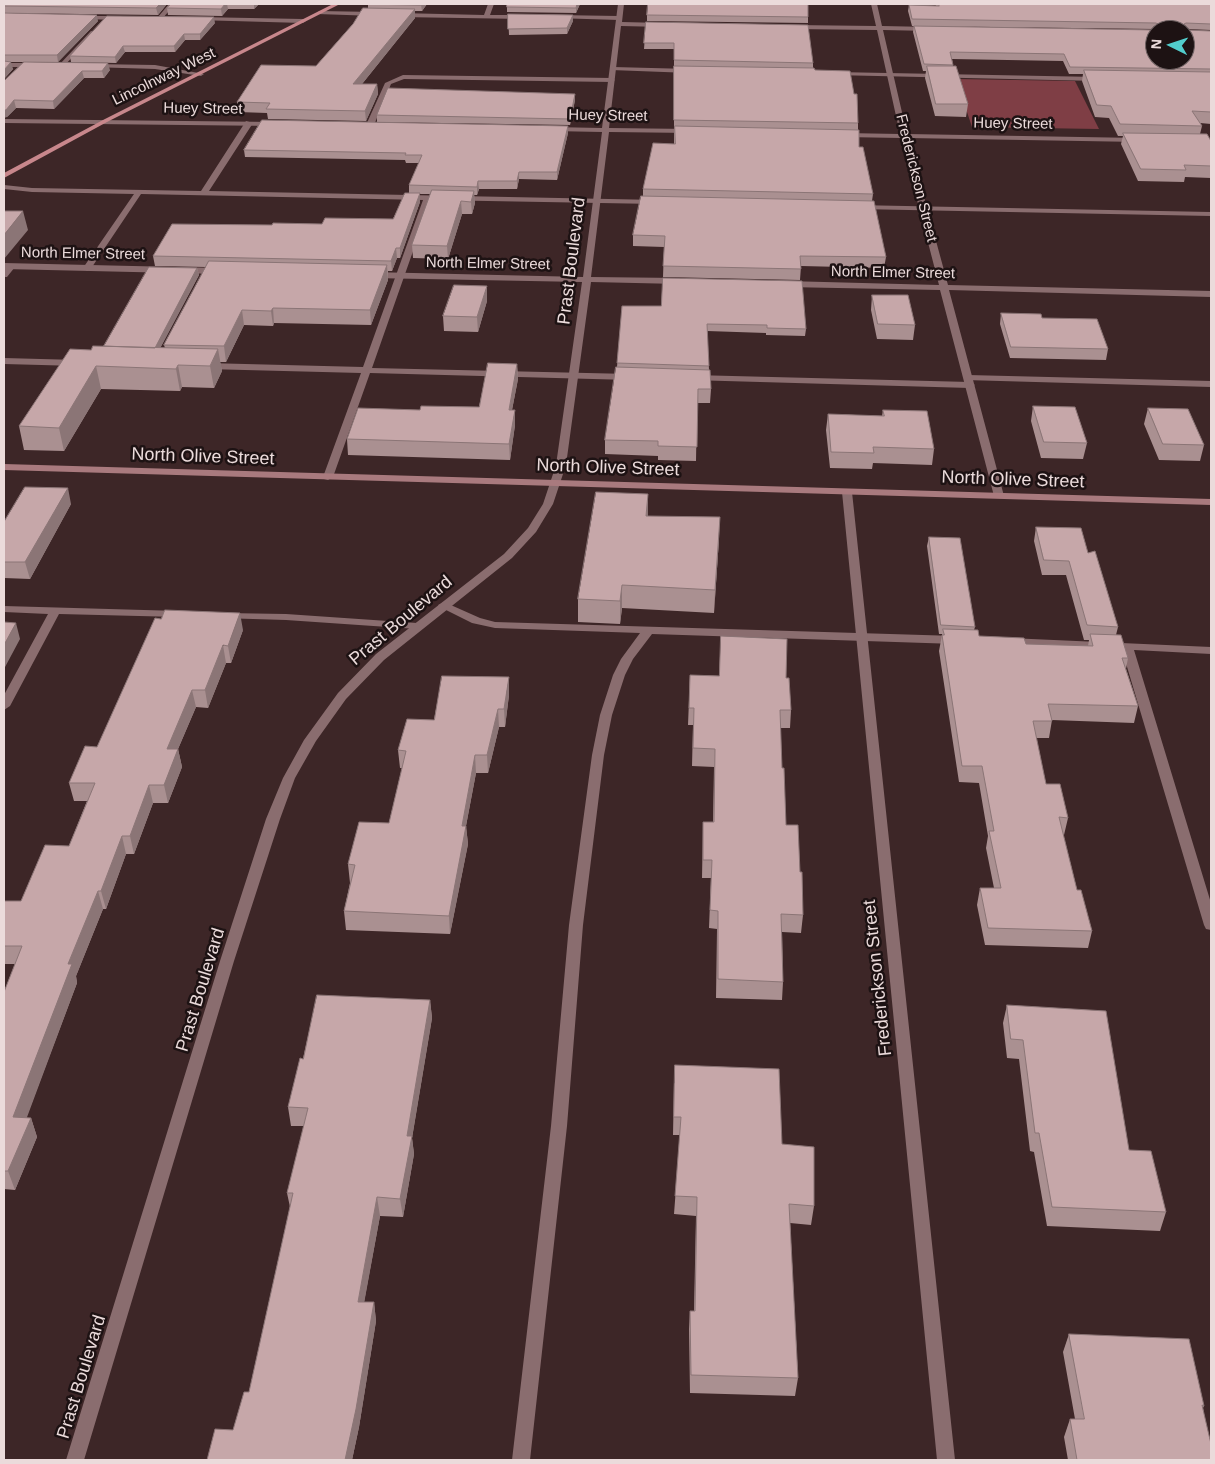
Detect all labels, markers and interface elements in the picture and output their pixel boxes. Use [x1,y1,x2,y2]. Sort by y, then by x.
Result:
north arrow [1145,20,1195,70]
text: N [1148,38,1164,50]
street label: Lincolnway West [110,44,218,110]
street label: Huey Street [163,99,243,119]
street label: Huey Street [568,106,648,126]
street label: Frederickson Street [891,112,941,244]
street label: Huey Street [973,114,1053,134]
street label: Prast Boulevard [553,196,591,326]
street label: North Elmer Street [21,244,145,264]
street label: North Elmer Street [426,254,550,274]
street label: North Elmer Street [831,263,955,283]
street label: North Olive Street [131,444,275,470]
street label: North Olive Street [536,455,680,481]
street label: North Olive Street [941,467,1085,493]
street label: Prast Boulevard [345,572,457,670]
street label: Frederickson Street [859,899,897,1057]
street label: Prast Boulevard [172,926,230,1054]
street label: Prast Boulevard [53,1313,111,1441]

